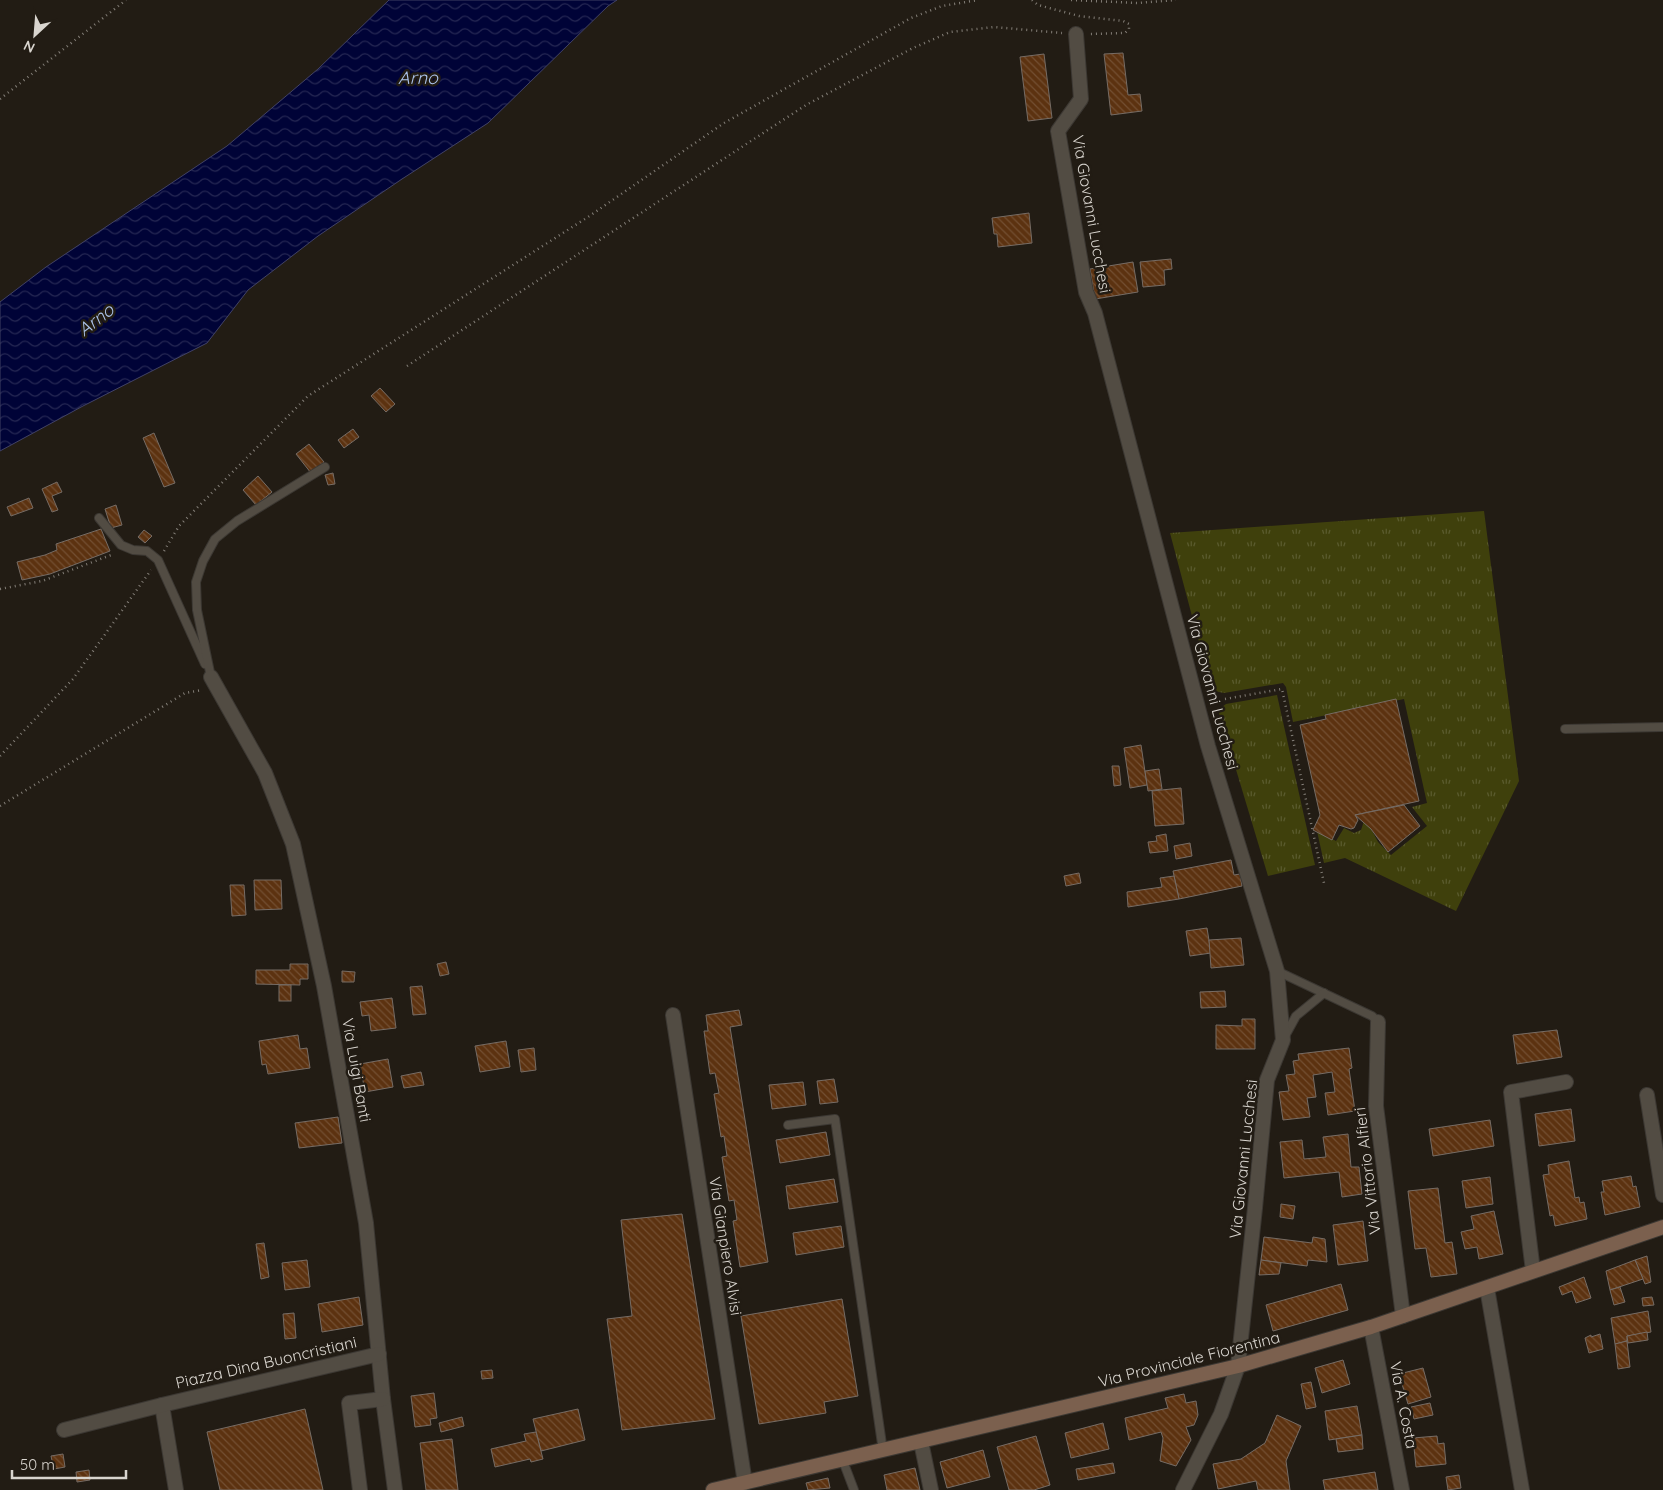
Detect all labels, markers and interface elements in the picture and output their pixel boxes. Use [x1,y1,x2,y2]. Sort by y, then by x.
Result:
north arrow [10,10,60,60]
text: N [21,36,38,57]
water label: Arno [398,66,439,89]
street label: Via Giovanni Lucchesi [1068,134,1116,294]
water label: Arno [73,298,119,341]
street label: Via Giovanni Lucchesi [1183,612,1243,772]
street label: Via Luigi Banti [338,1016,376,1124]
street label: Via Giovanni Lucchesi [1225,1078,1261,1240]
street label: Via Vittorio Alfieri [1349,1106,1385,1236]
street label: Via Gianpiero Alvisi [705,1175,747,1317]
street label: Via Provinciale Fiorentina [1096,1327,1282,1391]
street label: Piazza Dina Buoncristiani [173,1331,359,1393]
street label: Via A. Costa [1386,1360,1422,1450]
scale bar [12,1448,126,1480]
text: 50 m [20,1455,55,1474]

